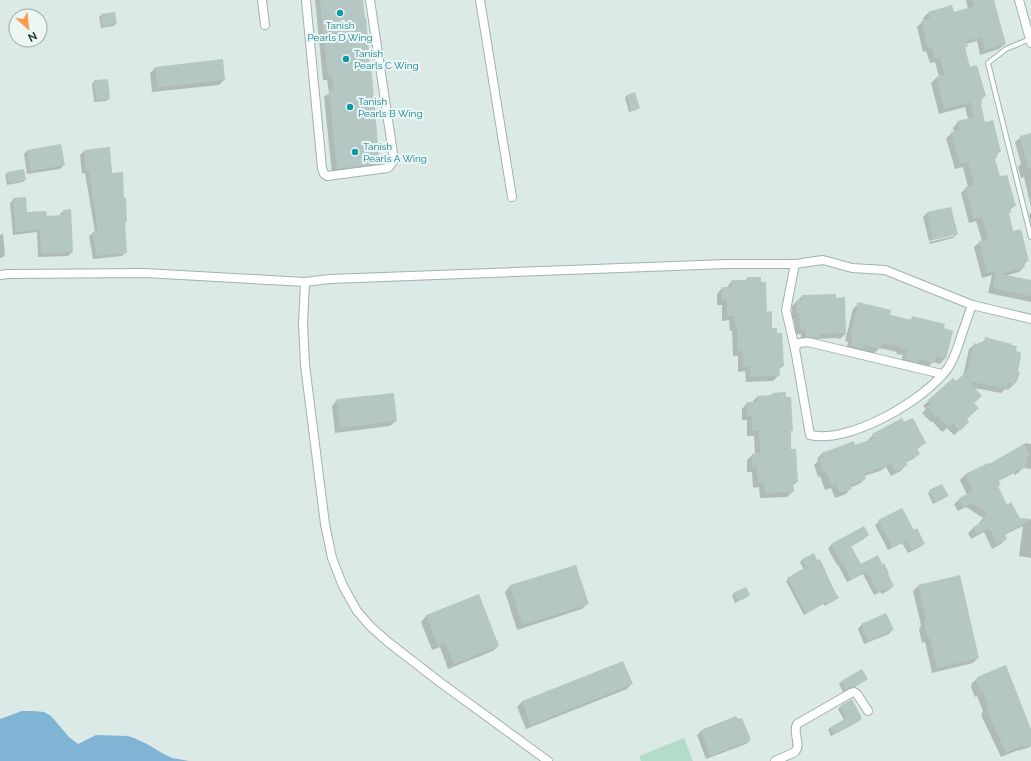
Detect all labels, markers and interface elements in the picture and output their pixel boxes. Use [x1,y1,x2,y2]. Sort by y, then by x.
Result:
north arrow [8,8,48,48]
marker: Tanish Pearls D Wing [335,8,345,18]
place label: Tanish Pearls D Wing [307,20,373,43]
text: N [26,29,39,44]
place label: Tanish Pearls C Wing [354,48,419,71]
marker: Tanish Pearls C Wing [341,54,351,64]
place label: Tanish Pearls B Wing [358,96,423,119]
marker: Tanish Pearls B Wing [345,102,355,112]
place label: Tanish Pearls A Wing [363,141,427,164]
marker: Tanish Pearls A Wing [350,147,360,157]

